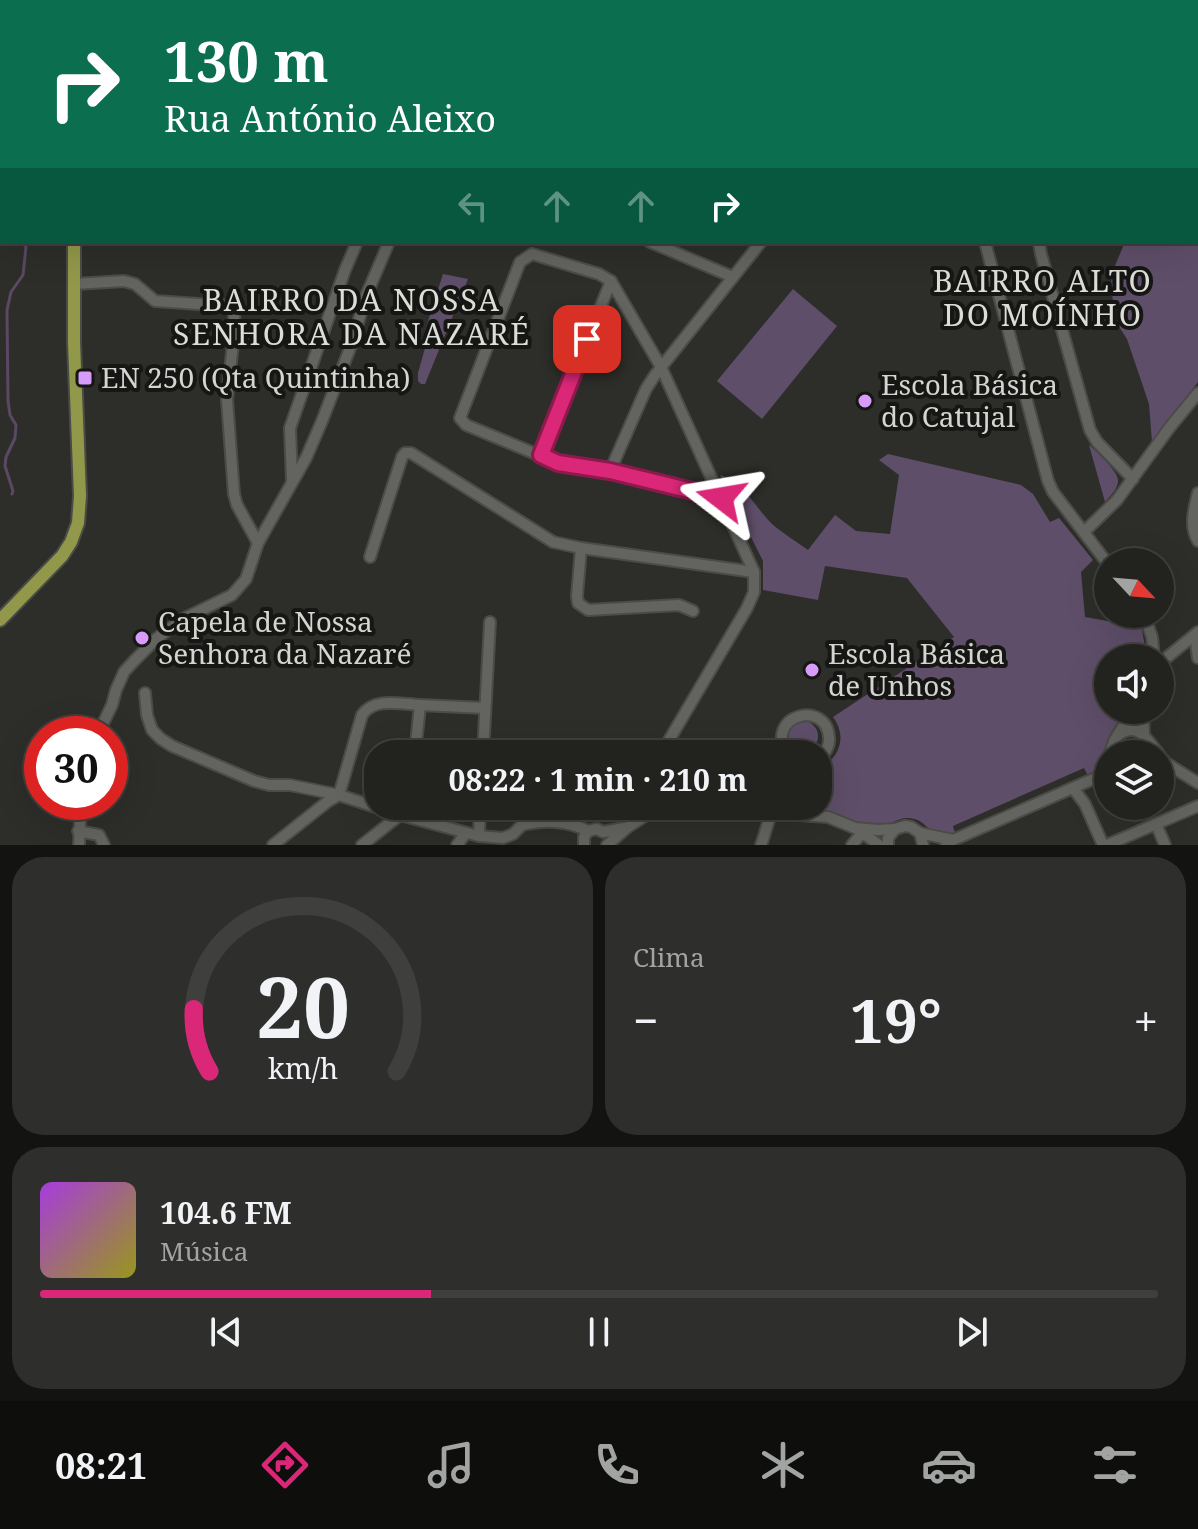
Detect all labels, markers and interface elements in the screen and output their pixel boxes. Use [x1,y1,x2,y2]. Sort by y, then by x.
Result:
text: 130 m [164,22,329,98]
icon: right [32,32,136,136]
text: Rua António Aleixo [164,94,496,143]
icon: left [451,184,495,228]
icon: ahead [535,184,579,228]
icon: ahead [619,184,663,228]
icon: right [703,184,747,228]
district label: BAIRRO ALTO DO MOÍNHO [933,260,1153,335]
district label: BAIRRO DA NOSSA SENHORA DA NAZARÉ [173,279,531,354]
pin [553,305,621,373]
icon: arrive [565,317,609,361]
place label: EN 250 (Qta Quintinha) [101,358,410,396]
place label: Escola Básica do Catujal [881,365,1058,435]
marker: EN 250 (Qta Quintinha) [76,369,94,387]
marker: Escola Básica do Catujal [856,392,874,410]
position arrow [679,456,763,540]
north arrow [1094,548,1174,628]
map controls [1094,548,1174,820]
place label: Capela de Nossa Senhora da Nazaré [158,602,412,672]
marker: Capela de Nossa Senhora da Nazaré [133,629,151,647]
place label: Escola Básica de Unhos [828,634,1005,704]
button: sound [1094,644,1174,724]
marker: Escola Básica de Unhos [803,661,821,679]
speed limit sign: 30 [24,716,128,820]
button: layers [1094,740,1174,820]
text: 08:22 · 1 min · 210 m [449,759,747,800]
text: Clima [633,939,705,975]
text: 20 [255,949,350,1062]
text: 19° [850,979,942,1061]
text: − [633,990,658,1050]
text: + [1133,990,1158,1050]
text: km/h [267,1048,338,1087]
text: 104.6 FM [160,1192,292,1233]
text: Música [160,1233,248,1269]
icon: previous [204,1310,248,1354]
icon: pause [577,1310,621,1354]
icon: next [950,1310,994,1354]
icon: directions [257,1437,313,1493]
icon: music [423,1437,479,1493]
icon: phone [589,1437,645,1493]
icon: climate [755,1437,811,1493]
icon: car [921,1437,977,1493]
icon: filters [1087,1437,1143,1493]
text: 08:21 [55,1441,147,1490]

